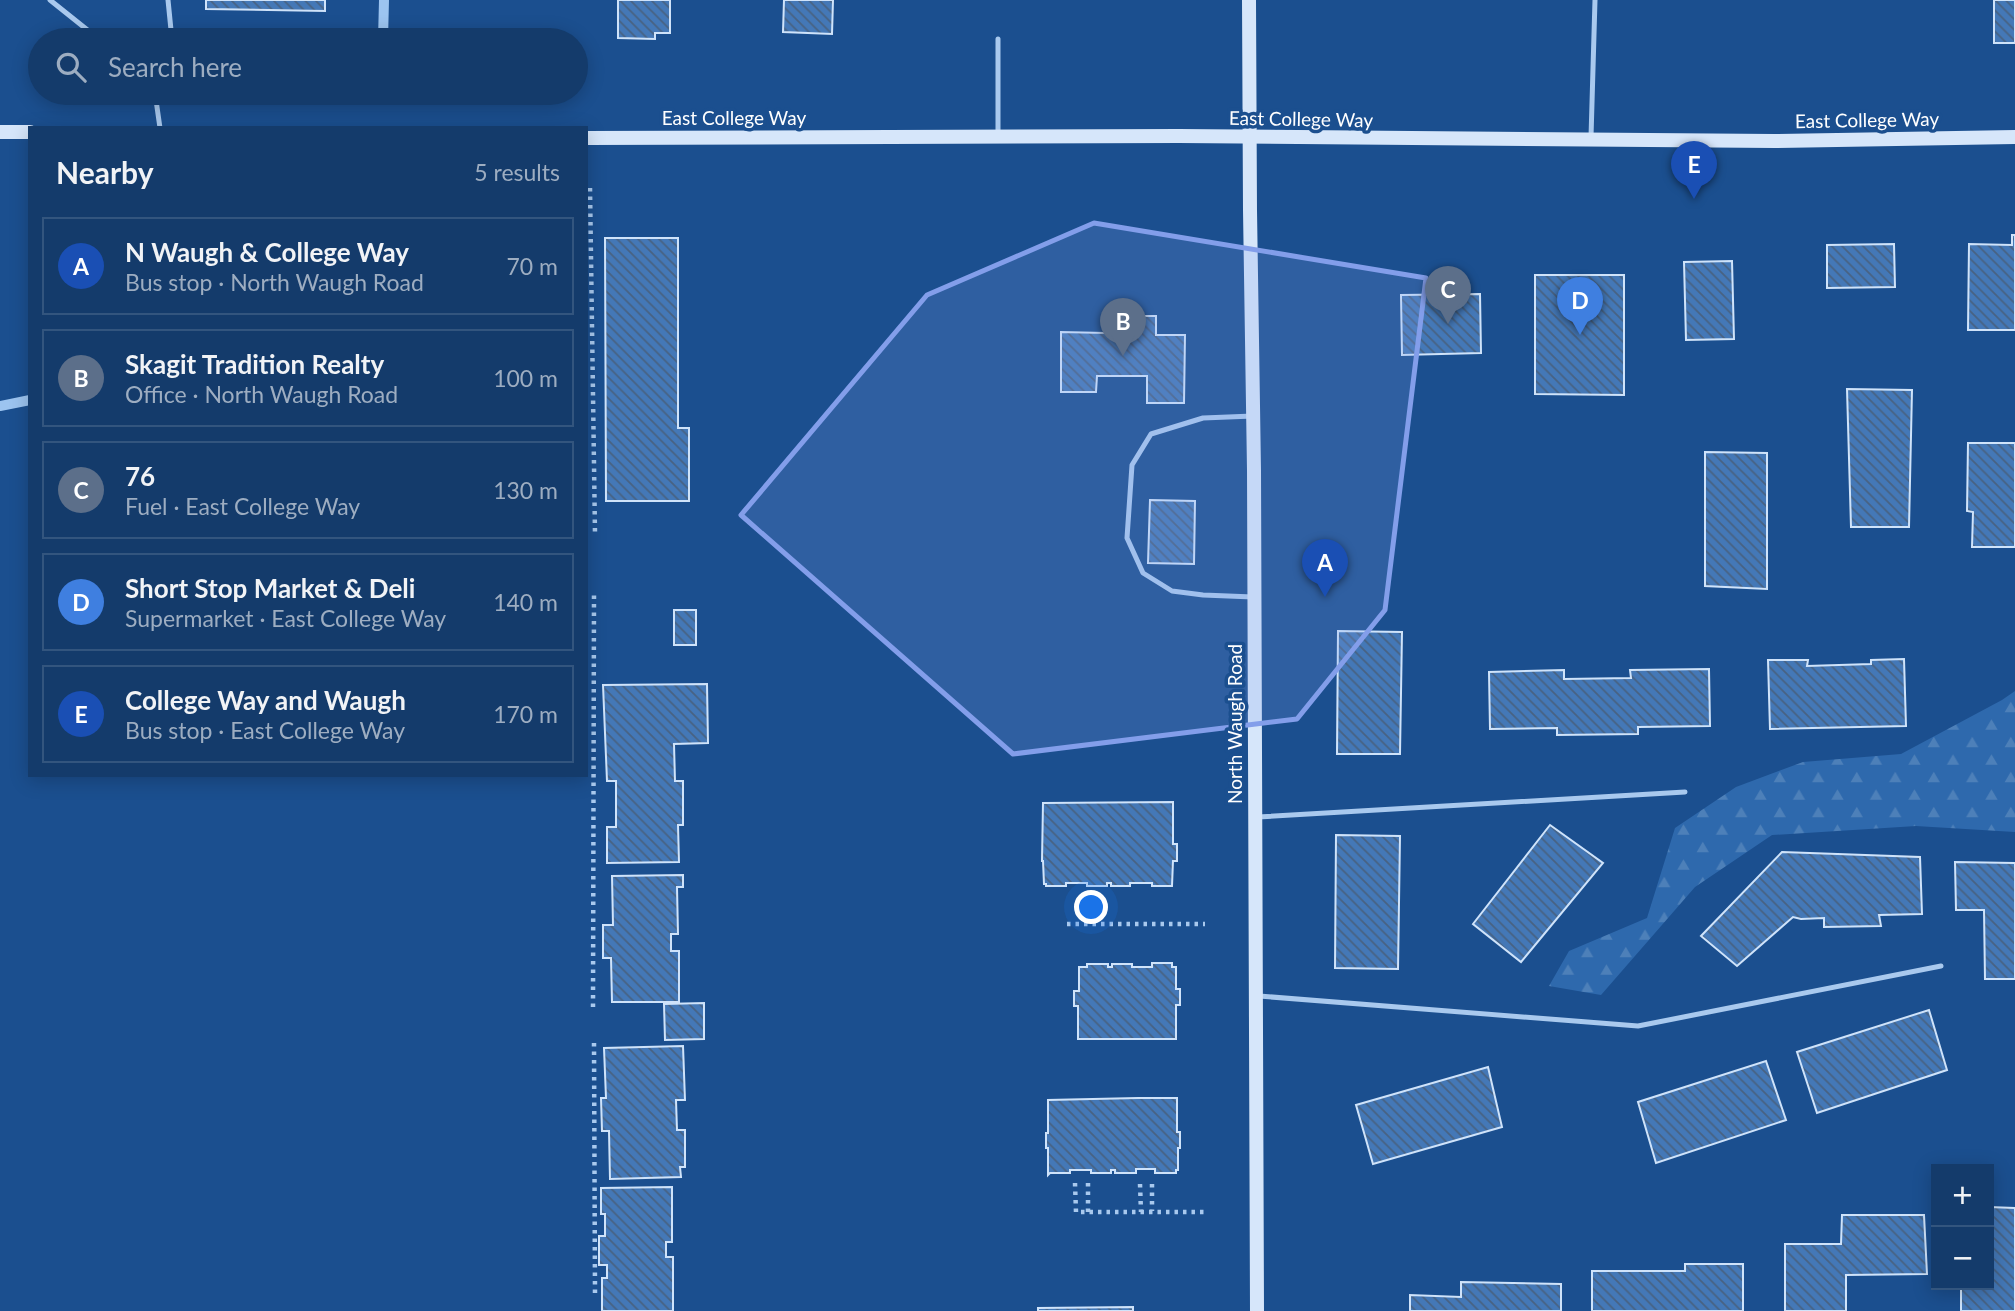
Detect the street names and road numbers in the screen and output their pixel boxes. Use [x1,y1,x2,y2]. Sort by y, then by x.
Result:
street label: East College Way [662,106,806,129]
street label: East College Way [1229,106,1374,131]
street label: East College Way [1795,107,1940,132]
street label: North Waugh Road [1223,644,1246,804]

